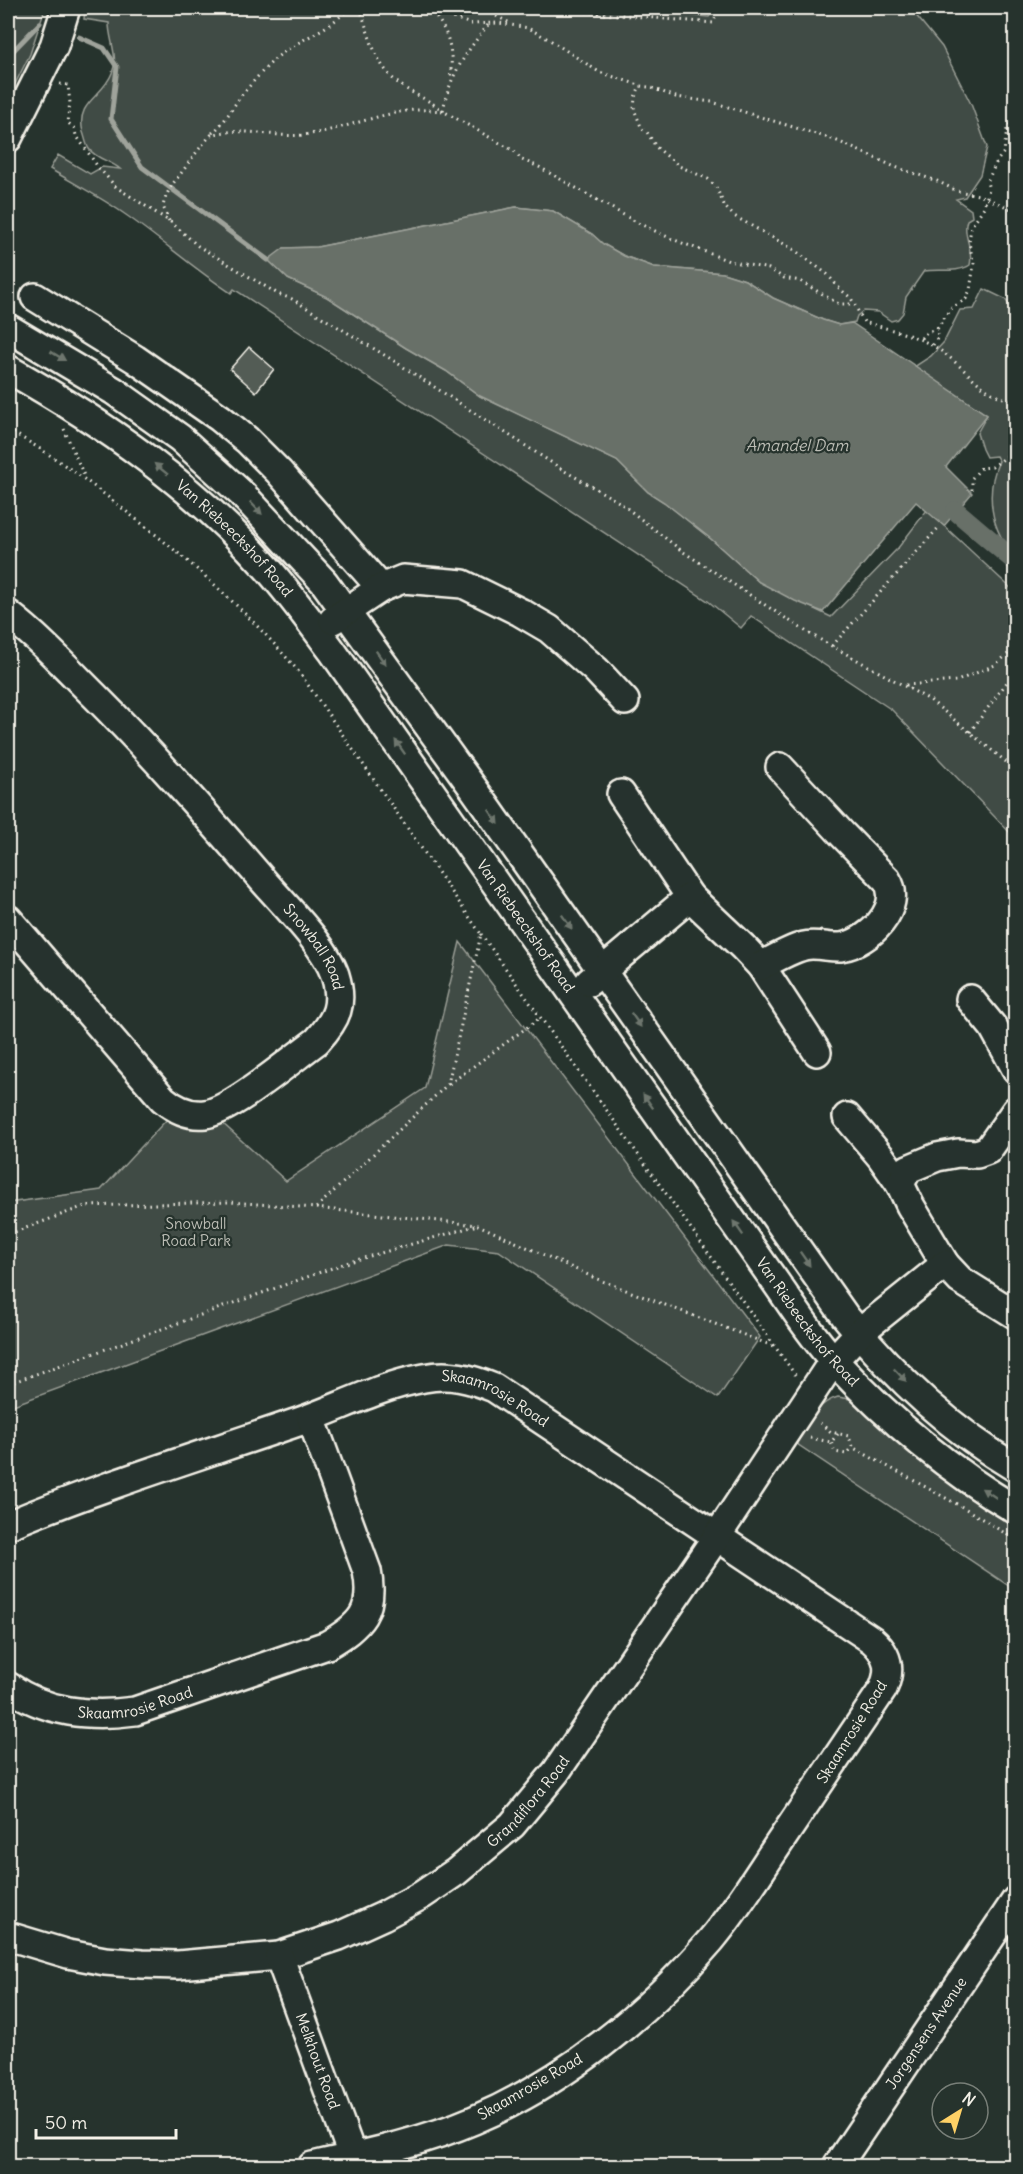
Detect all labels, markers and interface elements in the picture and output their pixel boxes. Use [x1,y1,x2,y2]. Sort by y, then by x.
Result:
one-way arrow [50,351,66,362]
water label: Amandel Dam [746,435,849,455]
one-way arrow [153,462,169,475]
street label: Van Riebeeckshof Road [172,475,297,600]
one-way arrow [249,500,263,515]
one-way arrow [375,650,387,666]
one-way arrow [394,739,406,755]
one-way arrow [488,809,500,825]
street label: Van Riebeeckshof Road [473,856,579,996]
street label: Snowball Road [280,900,348,992]
one-way arrow [561,914,573,930]
one-way arrow [630,1011,642,1027]
one-way arrow [642,1093,654,1109]
park label: Snowball Road Park [161,1214,231,1250]
one-way arrow [733,1220,744,1236]
one-way arrow [799,1251,811,1267]
street label: Van Riebeeckshof Road [752,1254,863,1390]
street label: Skaamrosie Road [441,1366,553,1431]
one-way arrow [892,1368,906,1382]
one-way arrow [981,1488,997,1499]
street label: Skaamrosie Road [812,1677,891,1787]
street label: Skaamrosie Road [77,1682,195,1722]
street label: Grandiflora Road [483,1752,573,1851]
street label: Jorgensens Avenue [881,1973,971,2093]
street label: Melkhout Road [292,2010,344,2112]
street label: Skaamrosie Road [474,2049,586,2124]
north arrow [930,2081,990,2141]
text: N [959,2088,979,2110]
scale bar [36,2102,176,2140]
text: 50 m [45,2111,87,2134]

